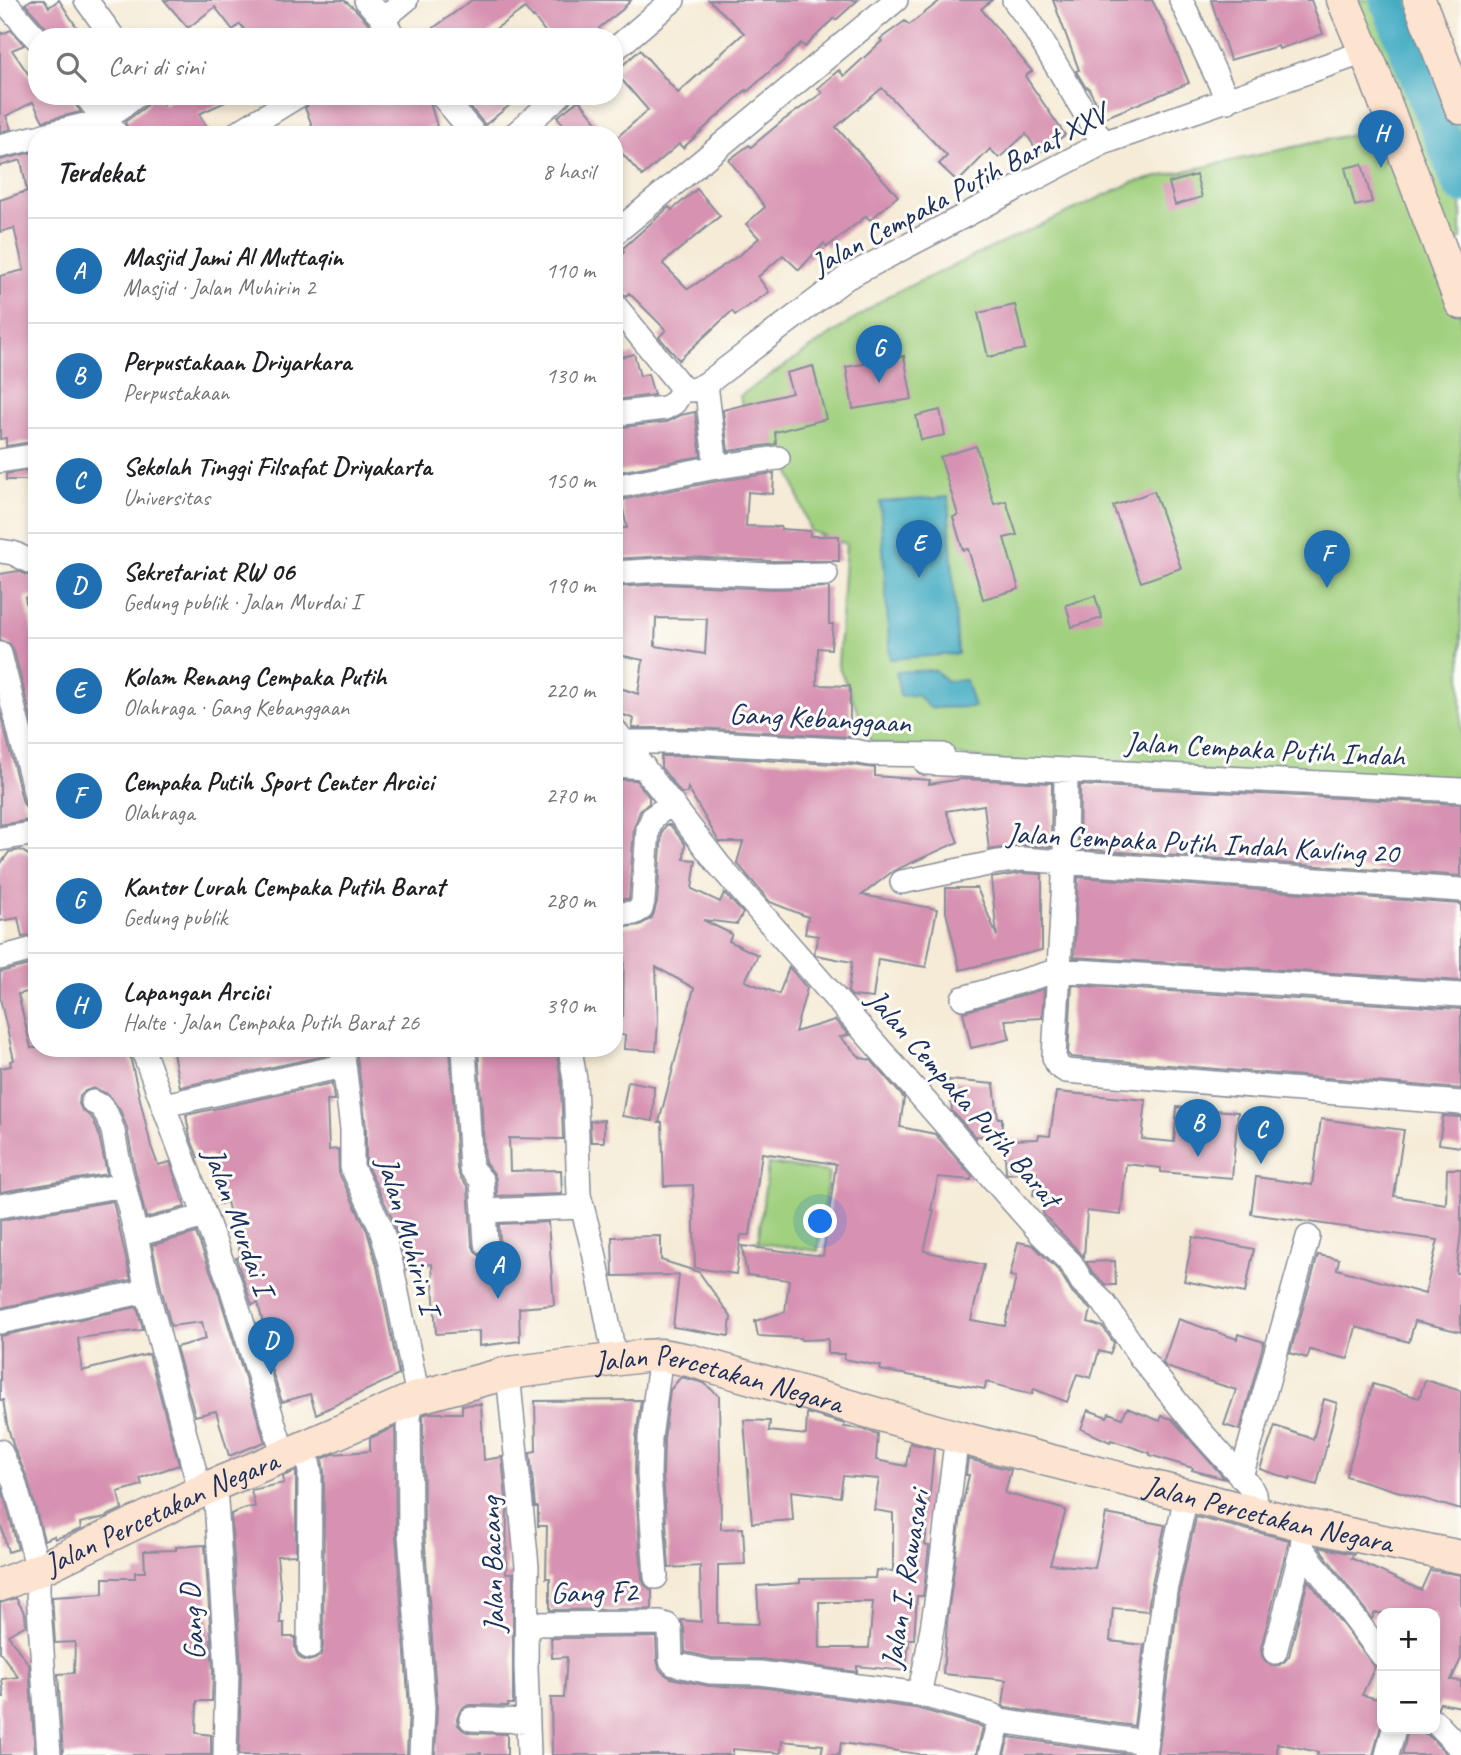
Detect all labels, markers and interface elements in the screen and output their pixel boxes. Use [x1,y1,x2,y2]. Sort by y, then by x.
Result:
search box [28,28,623,105]
icon: search [52,48,90,86]
text: Cari di sini [108,50,204,83]
street label: Jalan Cempaka Putih Barat XXV [803,92,1119,284]
pin: H [1358,110,1404,168]
text: Terdekat [56,153,144,191]
text: 8 hasil [542,157,595,186]
text: Masjid Jami Al Muttaqin [123,240,343,273]
text: A [73,256,85,285]
text: 110 m [546,256,595,285]
text: Masjid · Jalan Muhirin 2 [123,273,315,302]
pin: G [856,325,902,383]
text: Perpustakaan Driyarkara [123,345,351,378]
text: B [73,361,85,390]
text: 130 m [546,361,595,390]
text: Perpustakaan [123,378,229,407]
text: Sekolah Tinggi Filsafat Driyakarta [123,450,432,483]
text: C [74,466,84,495]
text: 150 m [546,466,595,495]
text: Universitas [123,483,210,512]
pin: E [896,520,942,578]
pin: F [1304,530,1350,588]
text: Sekretariat RW 06 [123,555,295,588]
text: D [72,571,86,600]
text: 190 m [546,571,595,600]
text: Gedung publik · Jalan Murdai I [123,588,360,617]
text: Kolam Renang Cempaka Putih [123,660,386,693]
text: E [73,676,85,705]
text: 220 m [546,676,595,705]
text: Olahraga · Gang Kebanggaan [123,693,349,722]
street label: Gang Kebanggaan [728,694,913,742]
street label: Jalan Cempaka Putih Indah [1122,723,1408,775]
text: Cempaka Putih Sport Center Arcici [123,765,434,798]
text: F [74,781,84,810]
text: 270 m [546,781,595,810]
text: Olahraga [123,798,194,827]
street label: Jalan Cempaka Putih Indah Kavling 20 [1004,814,1402,872]
text: Kantor Lurah Cempaka Putih Barat [123,870,444,903]
text: G [73,886,85,915]
text: 280 m [546,886,595,915]
text: Gedung publik [123,903,227,932]
text: Lapangan Arcici [123,975,269,1008]
street label: Jalan Cempaka Putih Barat [857,979,1072,1218]
text: H [72,991,86,1020]
text: 390 m [546,991,595,1020]
text: Halte · Jalan Cempaka Putih Barat 26 [123,1008,419,1037]
pin: B [1175,1099,1221,1157]
pin: C [1238,1106,1284,1164]
street label: Jalan Murdai I [194,1141,285,1306]
street label: Jalan Muhirin I [368,1150,451,1324]
your location [803,1204,837,1238]
pin: A [475,1241,521,1299]
pin: D [248,1317,294,1375]
street label: Jalan Percetakan Negara [590,1335,850,1423]
street label: Jalan Percetakan Negara [36,1440,286,1584]
street label: Jalan Percetakan Negara [1138,1466,1399,1562]
street label: Jalan I. Rawasari [872,1484,938,1673]
street label: Jalan Bacang [471,1494,513,1636]
street label: Gang F2 [550,1572,640,1612]
street label: Gang D [170,1580,214,1661]
map controls [1377,1608,1440,1734]
button: + [1377,1608,1440,1671]
button: − [1377,1671,1440,1734]

